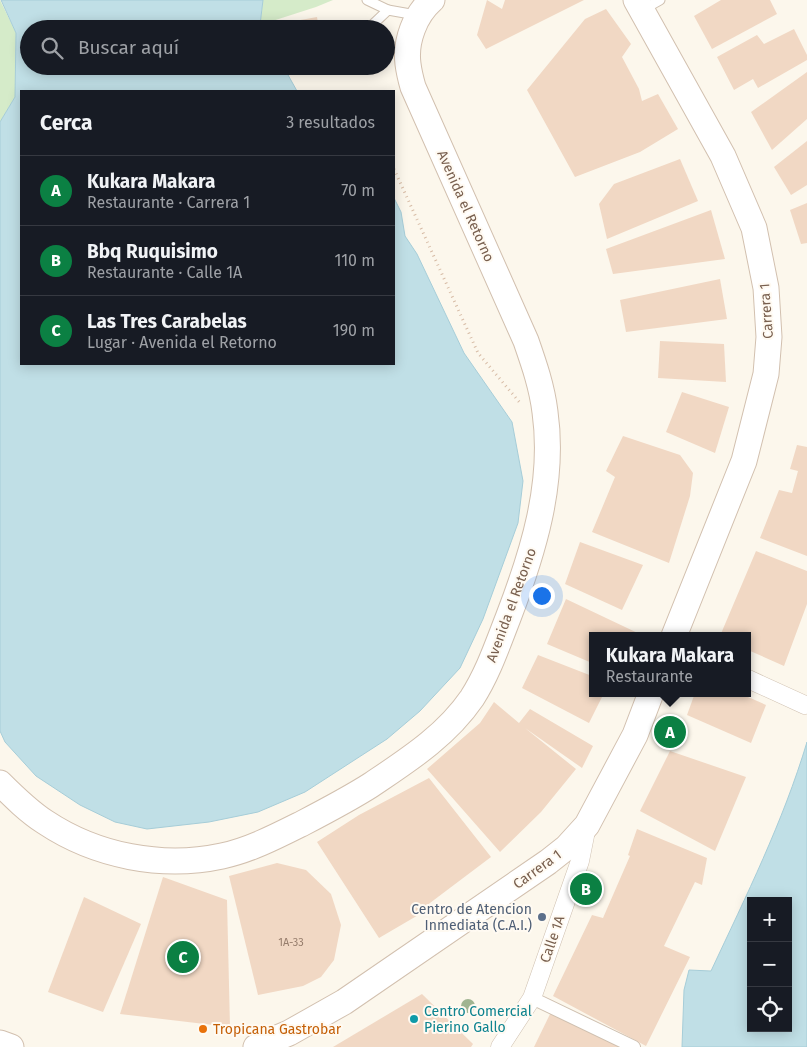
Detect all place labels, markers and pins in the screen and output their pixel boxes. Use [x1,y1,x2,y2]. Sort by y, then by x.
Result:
pin: A [654,713,686,751]
pin: B [570,870,602,908]
place label: Centro de Atencion Inmediata (C.A.I.) [411,901,532,934]
marker: Centro de Atencion Inmediata (C.A.I.) [536,911,548,923]
pin: C [167,938,199,976]
place label: Centro Comercial Pierino Gallo [424,1003,532,1036]
marker: Centro Comercial Pierino Gallo [408,1013,420,1025]
place label: Tropicana Gastrobar [213,1021,342,1038]
marker: Tropicana Gastrobar [197,1023,209,1035]

